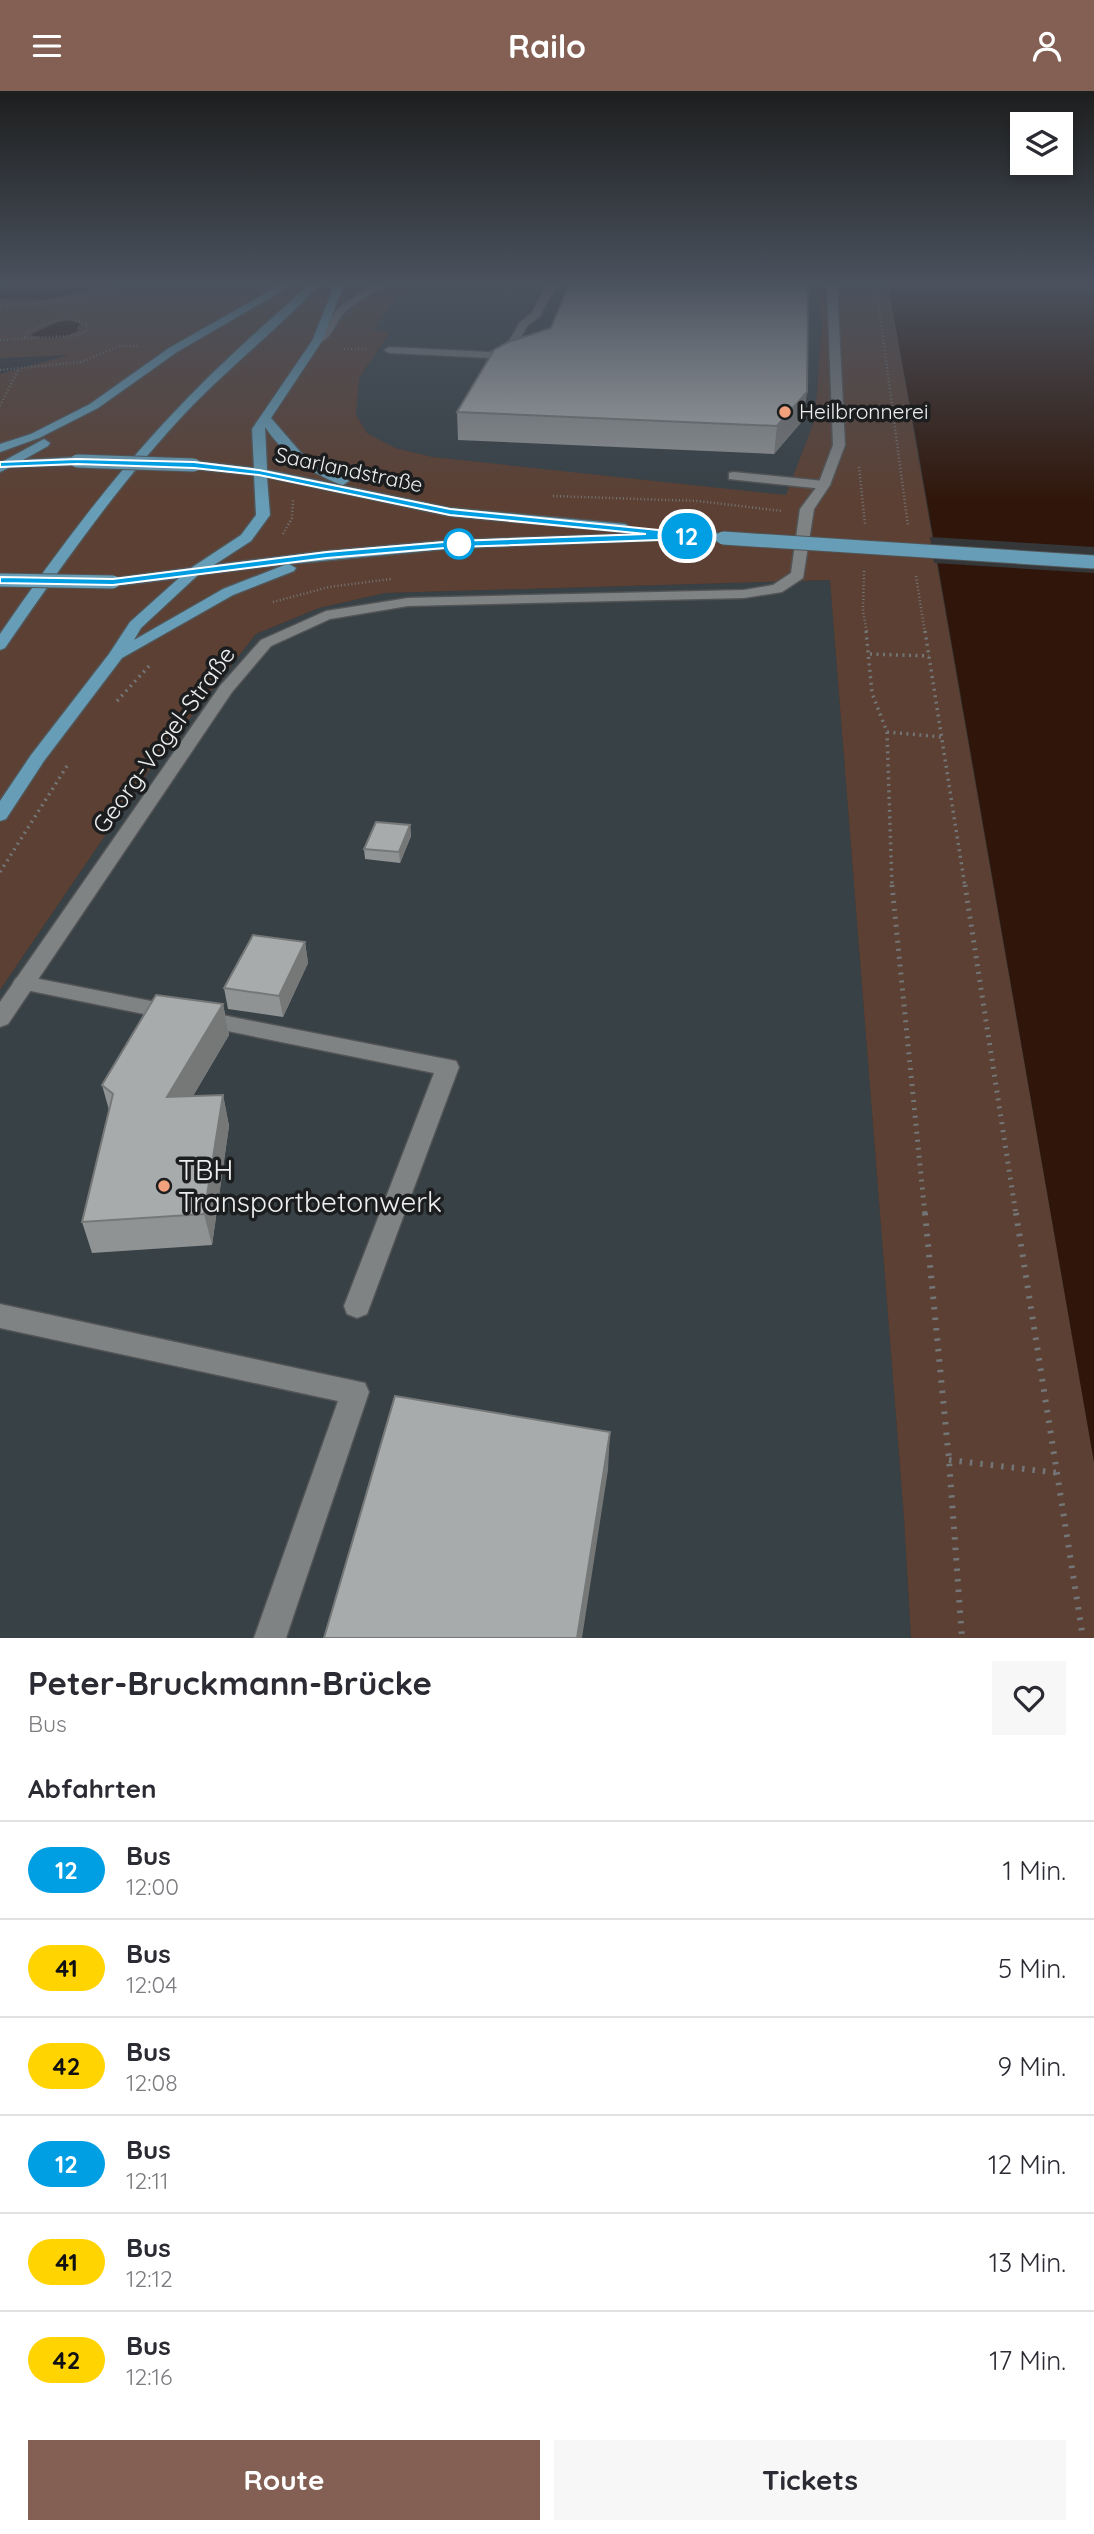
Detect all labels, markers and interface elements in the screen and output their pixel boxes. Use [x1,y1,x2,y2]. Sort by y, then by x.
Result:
text: Railo [508,26,586,66]
icon: menu [28,27,66,65]
icon: person [1028,27,1066,65]
map controls [1010,112,1073,175]
button: layers [1010,112,1073,175]
place label: Heilbronnerei [799,398,928,424]
marker: Heilbronnerei [777,404,793,420]
street label: Saarlandstraße [273,441,425,497]
line badge: 12 [656,513,718,559]
text: 12 [676,521,699,551]
unlabelled marker [444,529,474,559]
street label: Georg-Vogel-Straße [85,640,241,839]
place label: TBH Transportbetonwerk [178,1152,442,1219]
marker: TBH Transportbetonwerk [156,1178,172,1194]
button: heart [992,1661,1066,1735]
text: Peter-Bruckmann-Brücke [28,1662,432,1703]
text: Bus [28,1709,67,1738]
text: Abfahrten [28,1772,157,1805]
text: Bus [126,1839,171,1872]
text: 1 Min. [1002,1854,1066,1887]
text: 12 [55,1855,78,1885]
text: 12:00 [126,1872,179,1901]
text: Bus [126,1937,171,1970]
text: 5 Min. [998,1952,1066,1985]
text: 41 [55,1953,78,1983]
text: 12:04 [126,1970,177,1999]
text: Bus [126,2035,171,2068]
text: 9 Min. [998,2050,1066,2083]
text: 42 [53,2051,80,2081]
text: 12:08 [126,2068,178,2097]
text: Bus [126,2133,171,2166]
text: 12 Min. [988,2148,1066,2181]
text: 12 [55,2149,78,2179]
text: 12:11 [126,2166,169,2195]
text: Bus [126,2231,171,2264]
text: 13 Min. [989,2246,1066,2279]
text: 41 [55,2247,78,2277]
text: 12:12 [126,2264,173,2293]
text: Bus [126,2329,171,2362]
text: 17 Min. [989,2344,1066,2377]
text: 42 [53,2345,80,2375]
text: 12:16 [126,2362,172,2391]
button: Route [28,2440,540,2520]
button: Tickets [554,2440,1066,2520]

